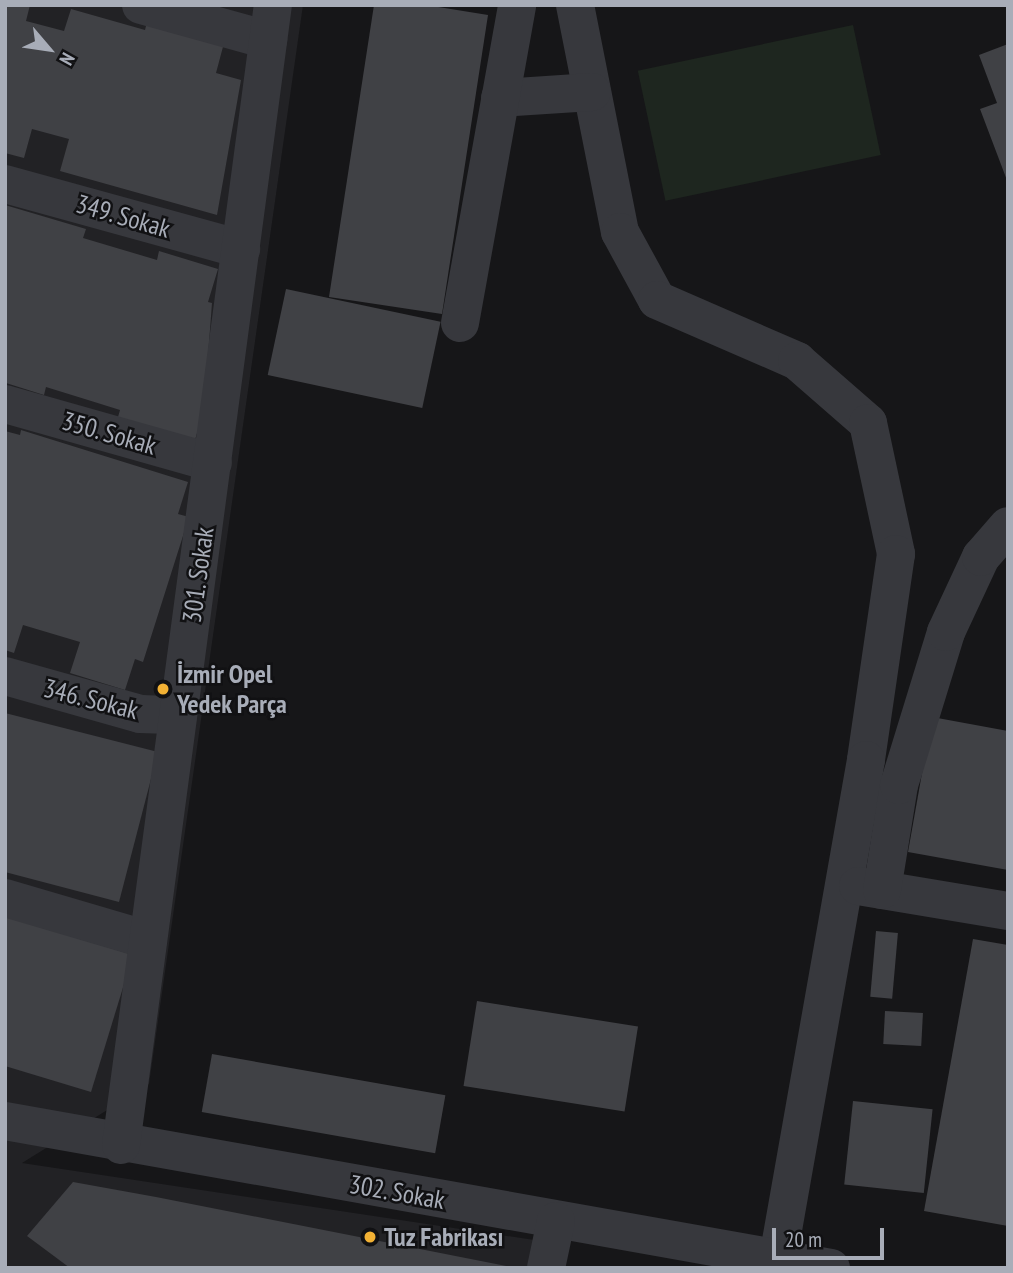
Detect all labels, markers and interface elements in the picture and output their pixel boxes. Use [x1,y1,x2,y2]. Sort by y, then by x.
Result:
north arrow [14,14,84,84]
text: N [54,49,80,69]
street label: 349. Sokak [72,187,174,245]
street label: 350. Sokak [58,404,160,462]
street label: 301. Sokak [176,524,220,626]
place label: İzmir Opel Yedek Parça [177,658,287,720]
street label: 346. Sokak [40,672,142,726]
marker: İzmir Opel Yedek Parça [155,681,171,697]
street label: 302. Sokak [346,1168,448,1216]
scale bar [775,1214,887,1258]
place label: Tuz Fabrikası [384,1221,504,1253]
text: 20 m [785,1226,822,1253]
marker: Tuz Fabrikası [362,1229,378,1245]

